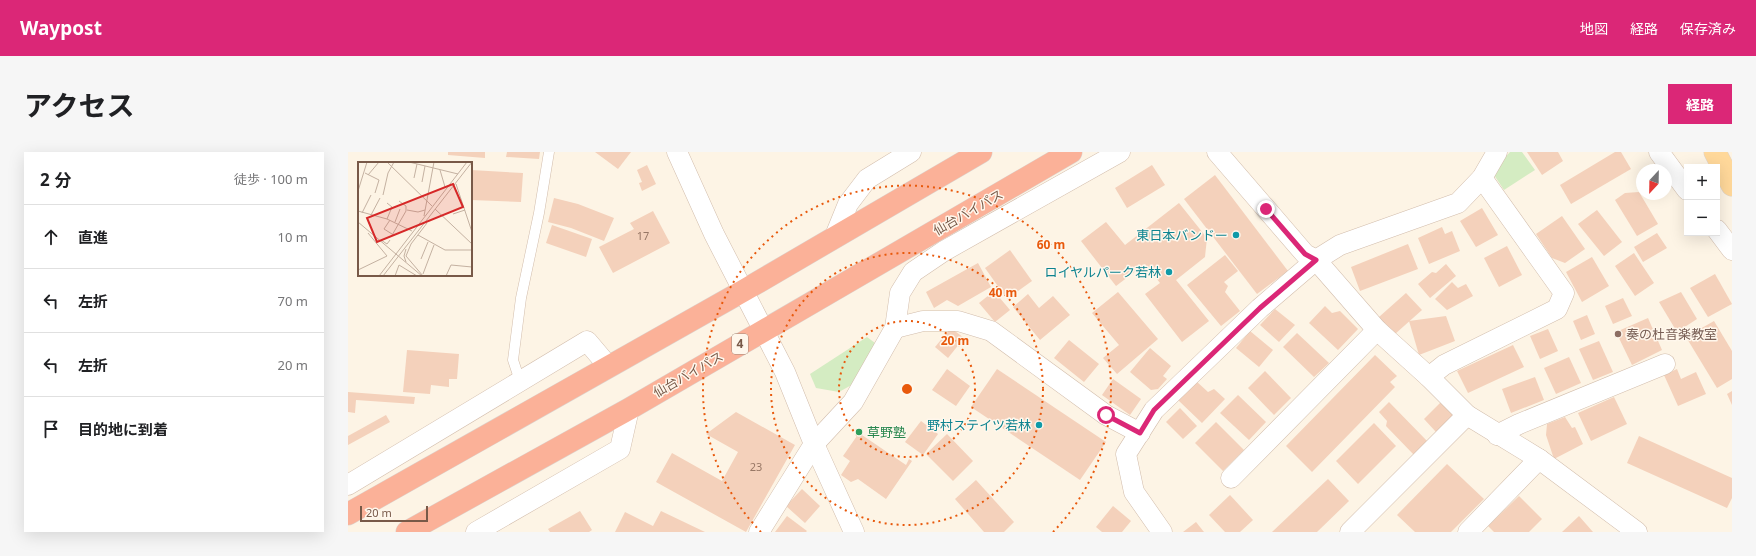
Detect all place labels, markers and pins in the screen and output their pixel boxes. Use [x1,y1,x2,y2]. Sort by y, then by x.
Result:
place label: 東日本バンドー [1136,226,1228,244]
marker: 東日本バンドー [1231,230,1241,240]
place label: ロイヤルパーク若林 [1044,263,1161,281]
marker: ロイヤルパーク若林 [1164,267,1174,277]
place label: 奏の杜音楽教室 [1626,325,1717,343]
marker: 奏の杜音楽教室 [1613,329,1623,339]
centre of rings [900,382,914,396]
place label: 野村ステイツ若林 [927,416,1031,434]
marker: 野村ステイツ若林 [1034,420,1044,430]
place label: 草野塾 [867,423,906,441]
marker: 草野塾 [854,427,864,437]

